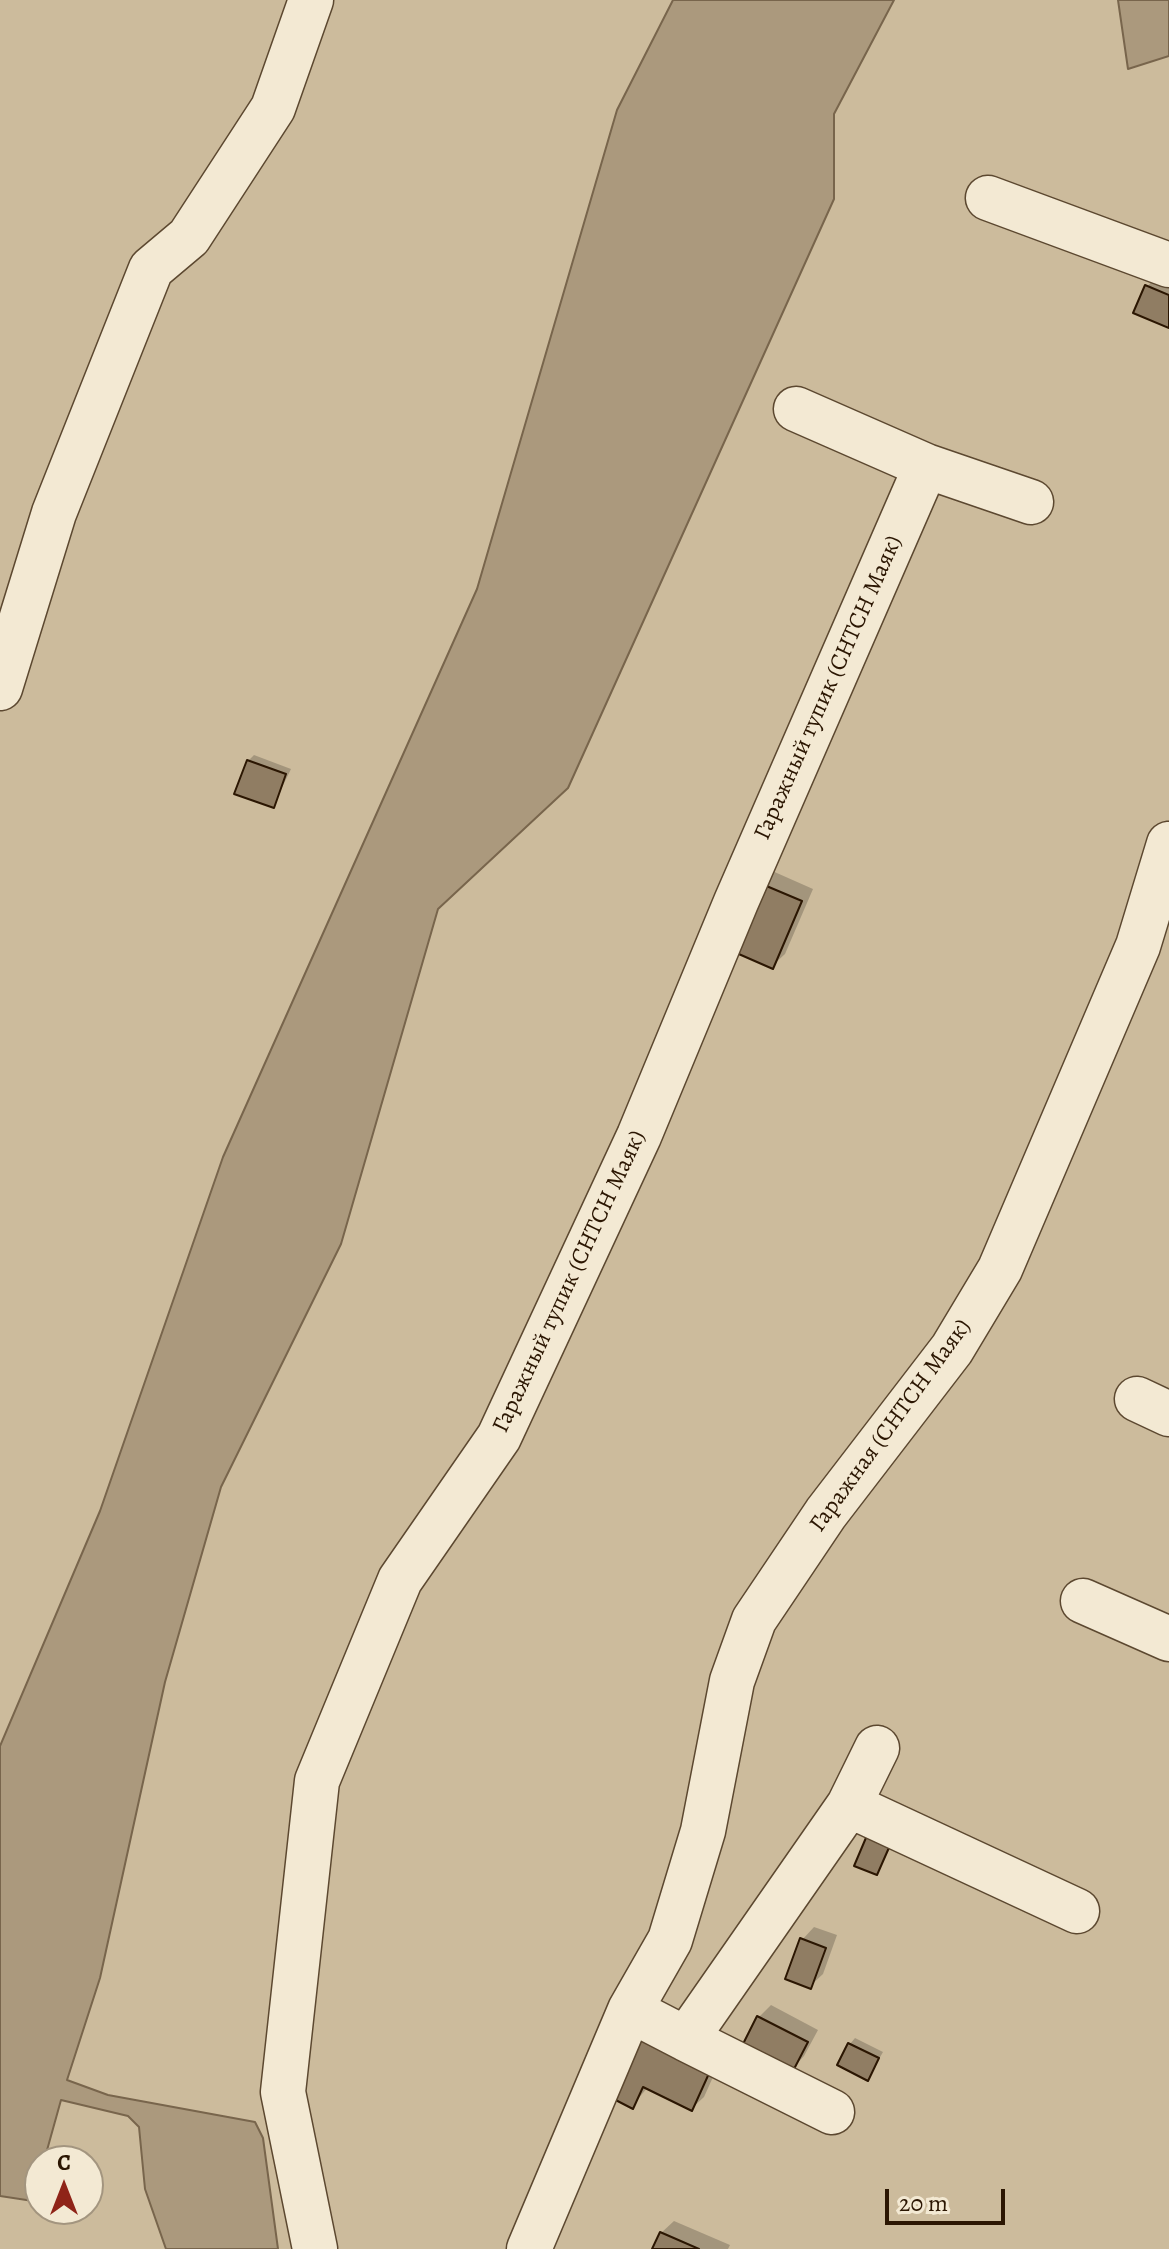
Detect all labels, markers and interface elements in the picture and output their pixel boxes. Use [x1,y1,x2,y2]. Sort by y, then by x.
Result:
street label: Гаражный тупик (СНТСН Маяк) [749,531,909,845]
street label: Гаражный тупик (СНТСН Маяк) [487,1126,653,1438]
street label: Гаражная (СНТСН Маяк) [804,1314,978,1538]
north arrow [24,2145,104,2225]
text: С [57,2148,71,2178]
scale bar [889,2173,1009,2223]
text: 20 m [899,2187,948,2219]

